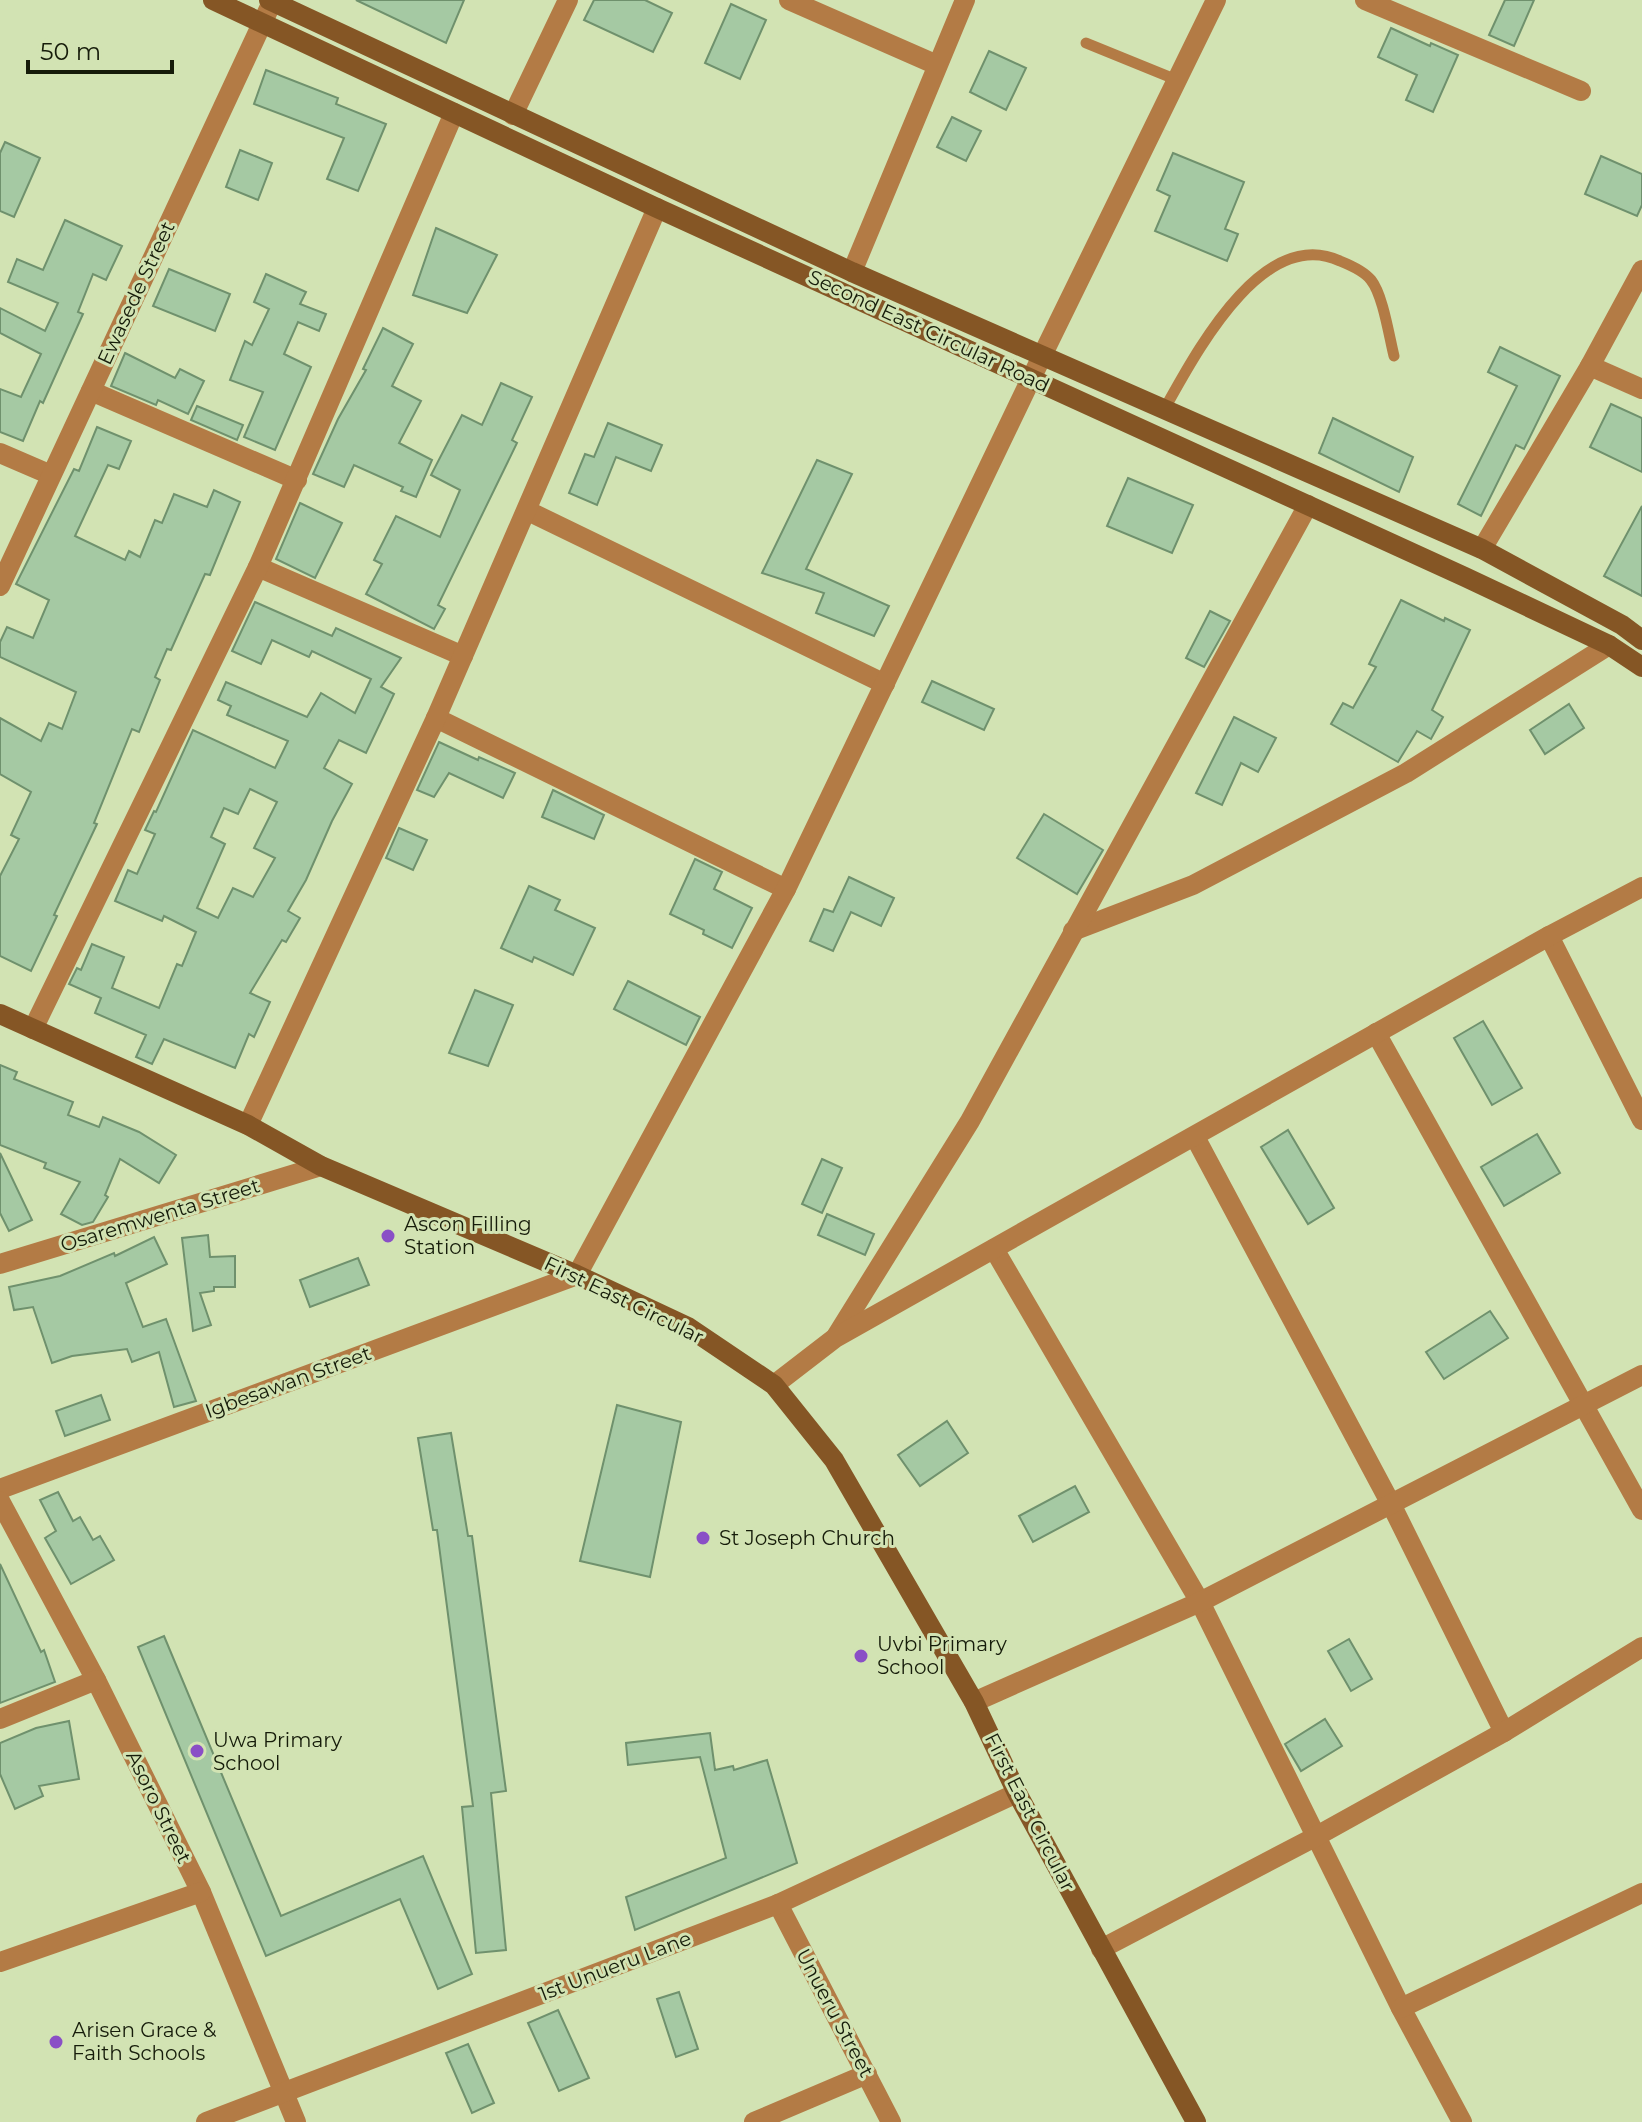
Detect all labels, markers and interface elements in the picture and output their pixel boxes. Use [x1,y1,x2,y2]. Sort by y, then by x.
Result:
scale bar [28,24,172,74]
text: 50 m [40,37,101,66]
street label: Ewasede Street [92,218,180,368]
street label: Second East Circular Road [805,265,1053,397]
street label: Osaremwenta Street [57,1173,263,1257]
place label: Ascon Filling Station [404,1212,532,1259]
marker: Ascon Filling Station [379,1227,397,1245]
street label: First East Circular [540,1251,708,1349]
street label: Igbesawan Street [202,1341,374,1423]
place label: St Joseph Church [719,1526,895,1550]
marker: St Joseph Church [694,1529,712,1547]
place label: Uvbi Primary School [877,1632,1007,1679]
marker: Uvbi Primary School [852,1647,870,1665]
place label: Uwa Primary School [213,1728,342,1775]
street label: First East Circular [980,1729,1080,1895]
marker: Uwa Primary School [188,1742,206,1760]
street label: Asoro Street [121,1747,197,1867]
street label: 1st Unueru Lane [535,1926,695,2006]
street label: Unueru Street [791,1945,879,2081]
place label: Arisen Grace & Faith Schools [72,2018,217,2065]
marker: Arisen Grace & Faith Schools [47,2033,65,2051]

